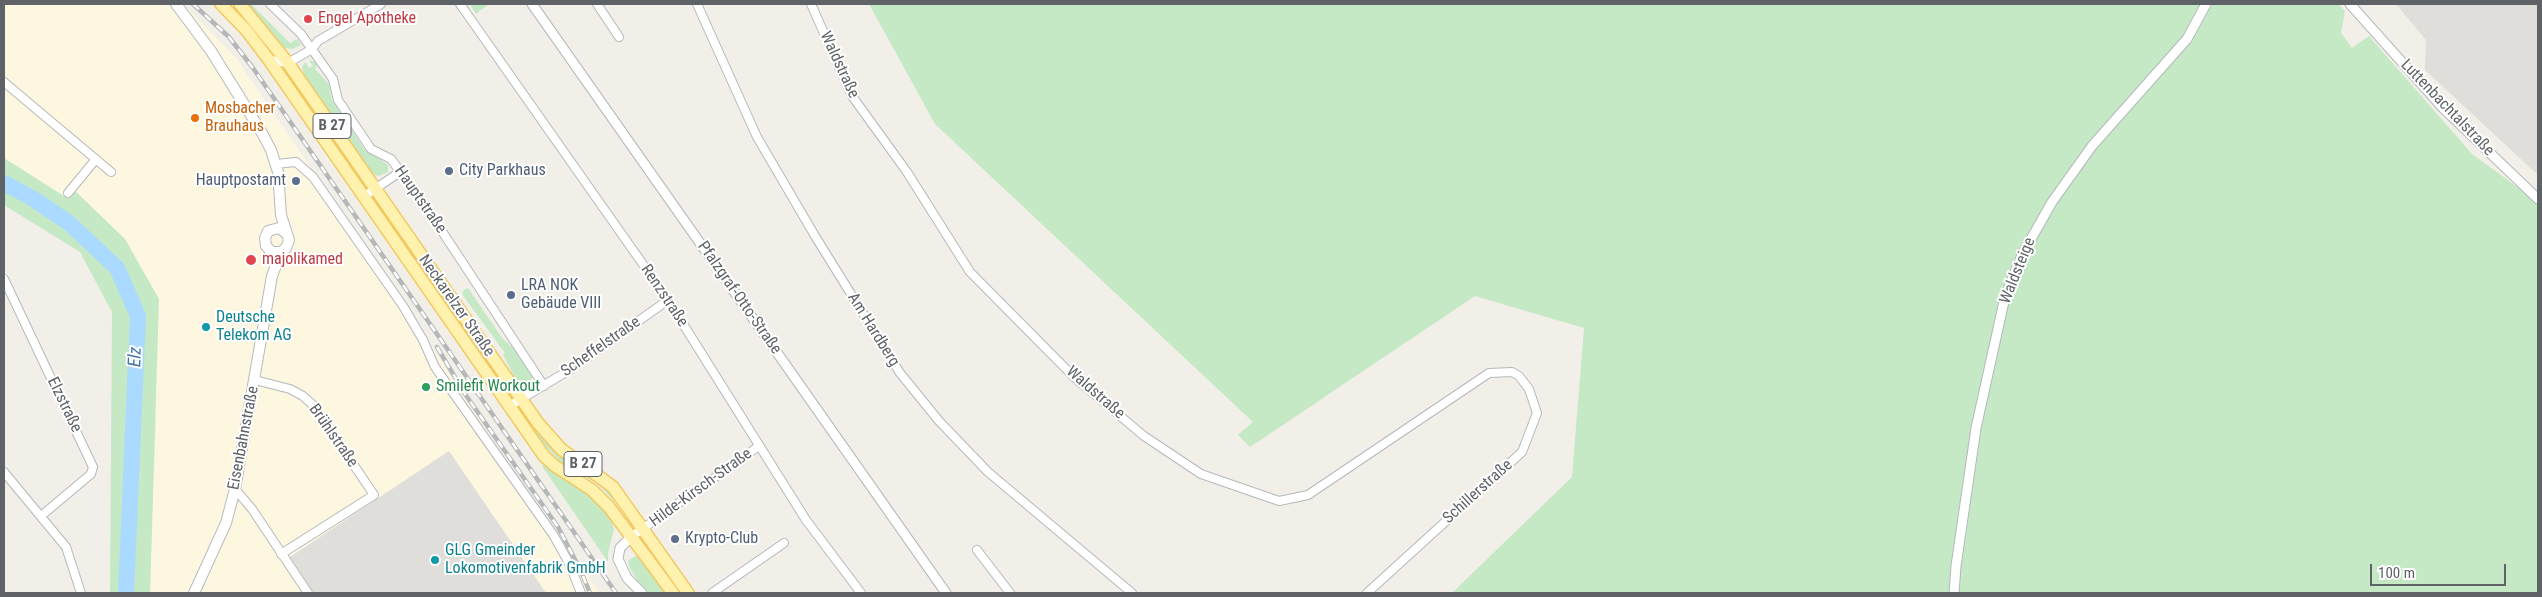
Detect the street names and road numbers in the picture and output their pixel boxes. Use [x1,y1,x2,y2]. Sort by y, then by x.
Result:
street label: Waldstraße [815,29,863,101]
street label: Luttenbachtalstraße [2396,56,2498,160]
road number: B 27 [313,114,351,138]
street label: Hauptstraße [390,163,450,237]
street label: Waldsteige [1996,235,2040,307]
street label: Pfalzgraf-Otto-Straße [693,238,785,358]
street label: Neckarelzer Straße [414,251,498,361]
street label: Renzstraße [636,261,692,331]
street label: Am Hardberg [843,290,903,370]
street label: Scheffelstraße [558,313,644,381]
street label: Waldstraße [1062,362,1128,424]
street label: Elzstraße [42,374,86,436]
street label: Eisenbahnstraße [225,384,263,492]
street label: Brühlstraße [304,401,362,471]
street label: Hilde-Kirsch-Straße [646,445,756,531]
road number: B 27 [564,452,602,476]
street label: Schillerstraße [1439,456,1517,528]

